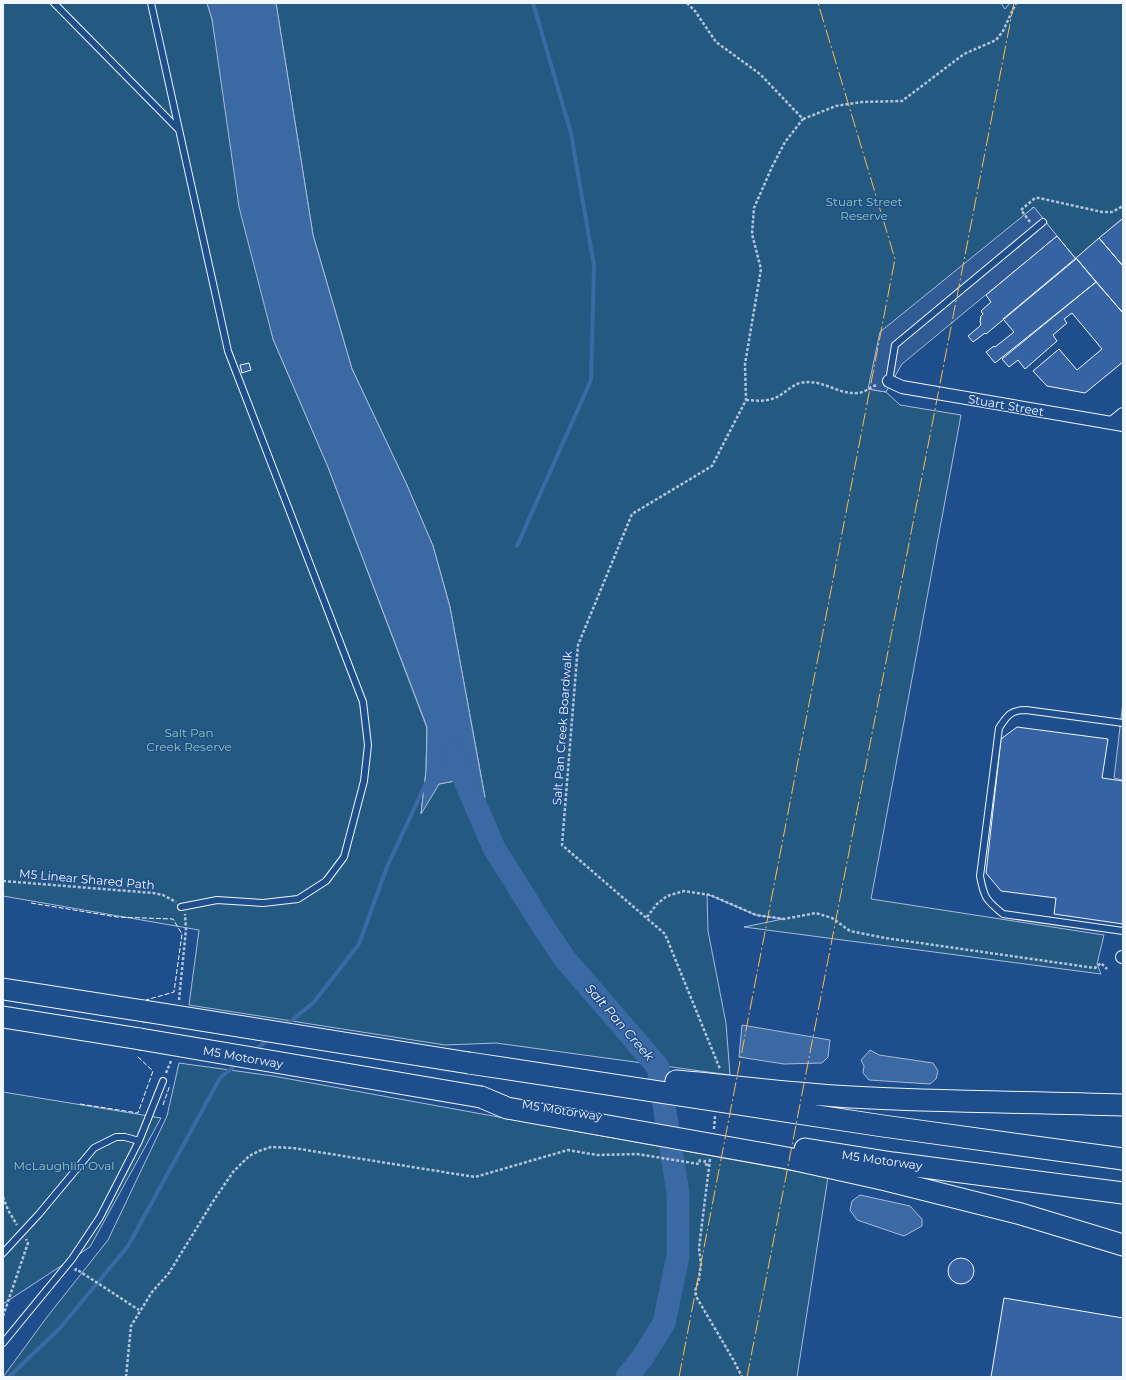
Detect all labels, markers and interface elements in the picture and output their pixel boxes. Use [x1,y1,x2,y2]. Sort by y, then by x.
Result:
park label: Stuart Street Reserve [826,194,902,223]
street label: Stuart Street [967,391,1045,419]
street label: Salt Pan Creek Boardwalk [549,650,575,806]
park label: Salt Pan Creek Reserve [146,725,232,754]
street label: M5 Linear Shared Path [19,866,155,892]
water label: Salt Pan Creek [582,980,659,1065]
street label: M5 Motorway [202,1043,285,1072]
street label: M5 Motorway [521,1096,604,1124]
street label: M5 Motorway [841,1147,924,1173]
park label: McLaughlin Oval [13,1158,115,1173]

